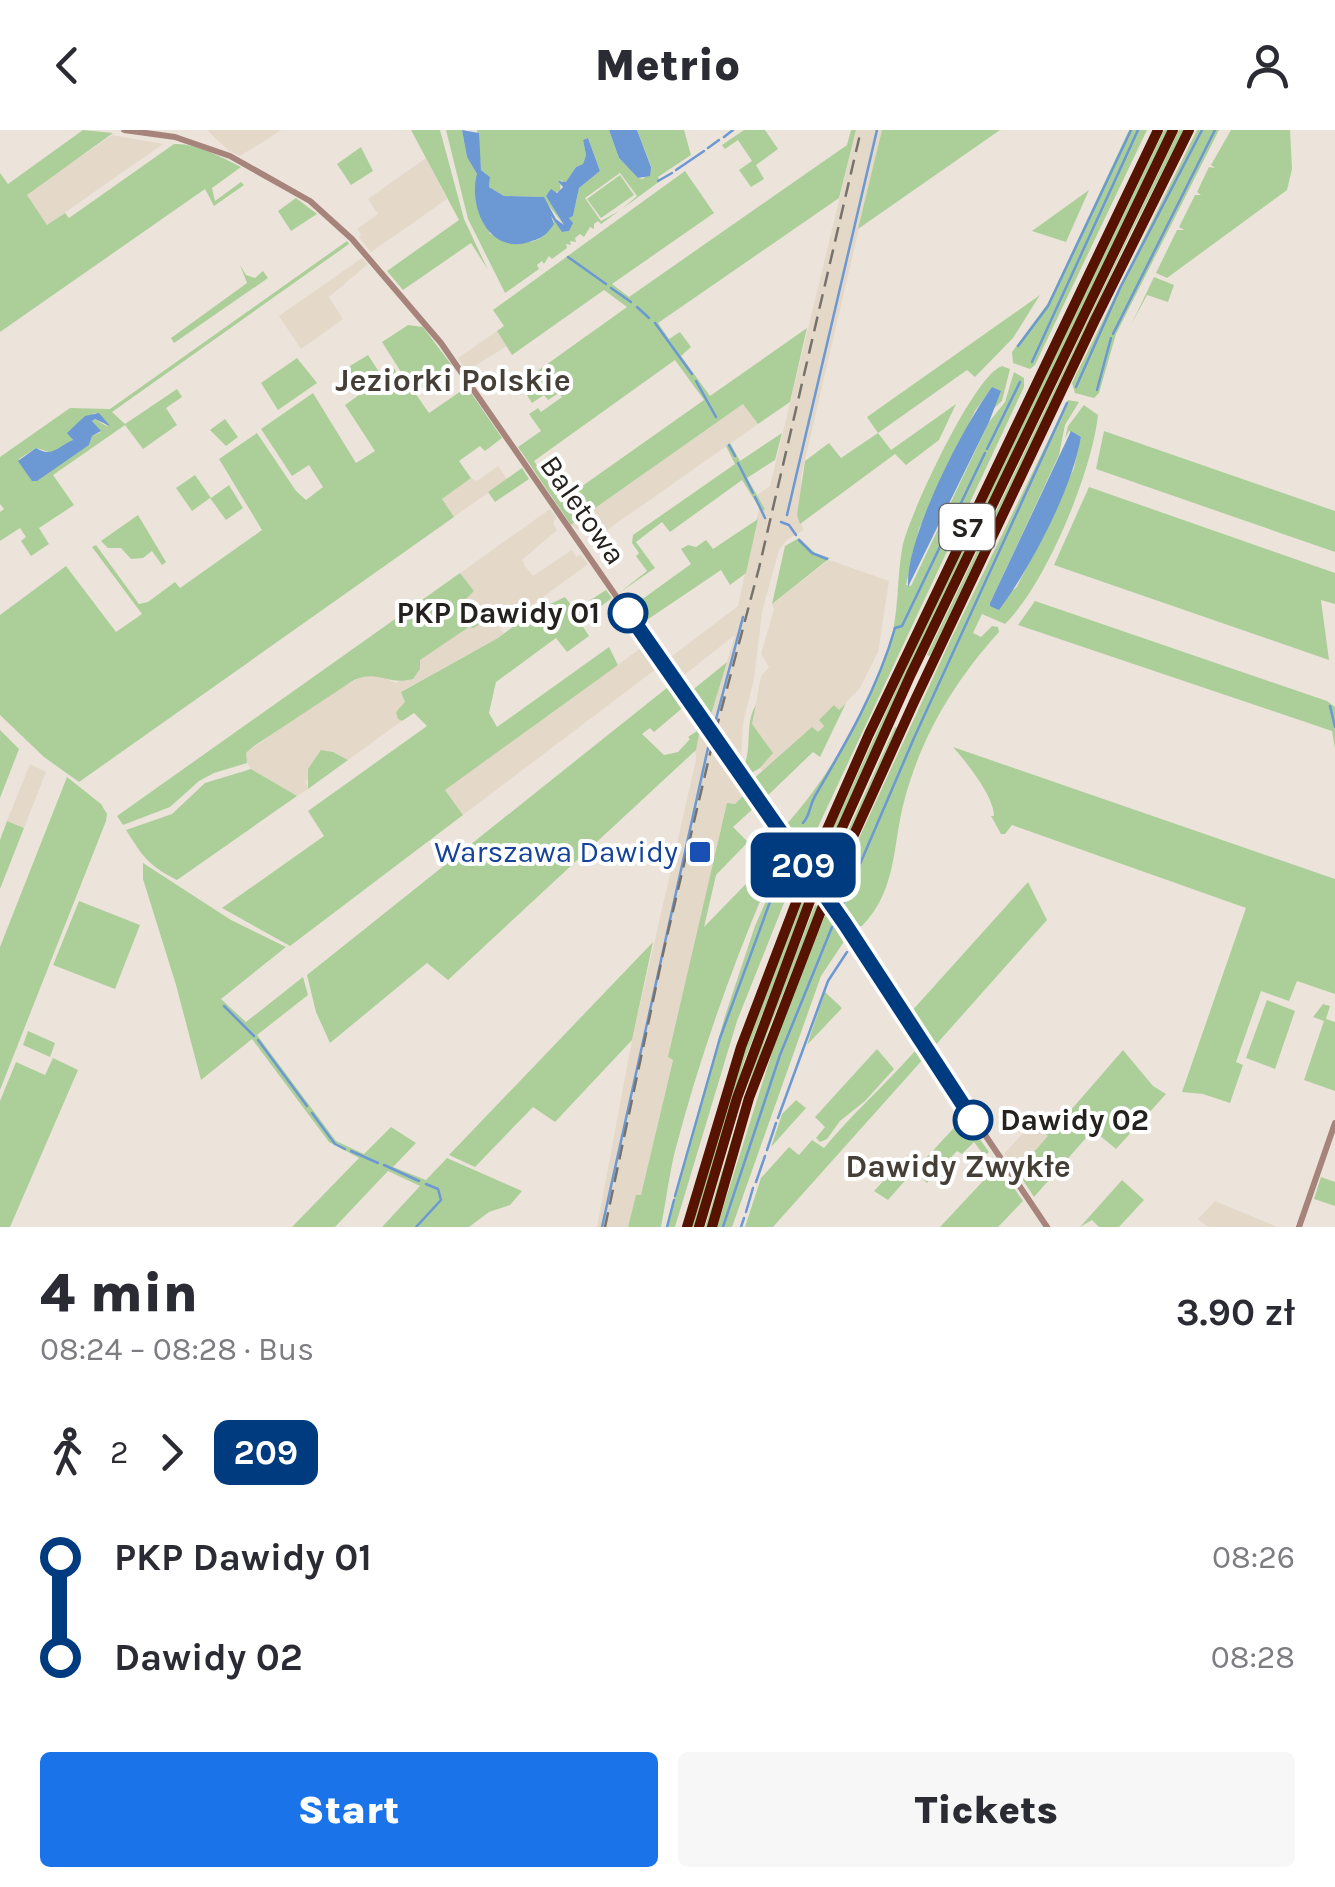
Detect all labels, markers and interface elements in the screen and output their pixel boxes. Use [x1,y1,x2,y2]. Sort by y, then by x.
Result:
icon: back [40,38,95,93]
icon: person [1240,38,1295,93]
text: Metrio [595,39,740,91]
district label: Jeziorki Polskie [335,362,571,399]
street label: Baletowa [532,449,634,571]
road number: S7 [940,504,994,550]
marker: PKP Dawidy 01 [609,594,647,632]
place label: PKP Dawidy 01 [396,595,600,631]
line badge: 209 [746,832,860,898]
place label: Warszawa Dawidy [434,834,678,870]
marker: Warszawa Dawidy [687,839,713,865]
text: 209 [771,845,835,886]
marker: Dawidy 02 [954,1101,992,1139]
place label: Dawidy 02 [1000,1102,1149,1138]
district label: Dawidy Zwykłe [845,1148,1071,1185]
text: 4 min [40,1261,198,1325]
text: 3.90 zł [1176,1290,1295,1335]
text: 08:24 – 08:28 · Bus [40,1331,314,1368]
icon: walk [40,1425,95,1480]
icon: forward [144,1425,199,1480]
text: 209 [234,1432,298,1473]
text: 2 [110,1434,129,1471]
text: PKP Dawidy 01 [114,1535,372,1580]
text: 08:26 [1212,1539,1295,1576]
text: Dawidy 02 [114,1635,303,1680]
text: 08:28 [1211,1639,1295,1676]
button: Start [40,1752,658,1867]
button: Tickets [678,1752,1295,1867]

